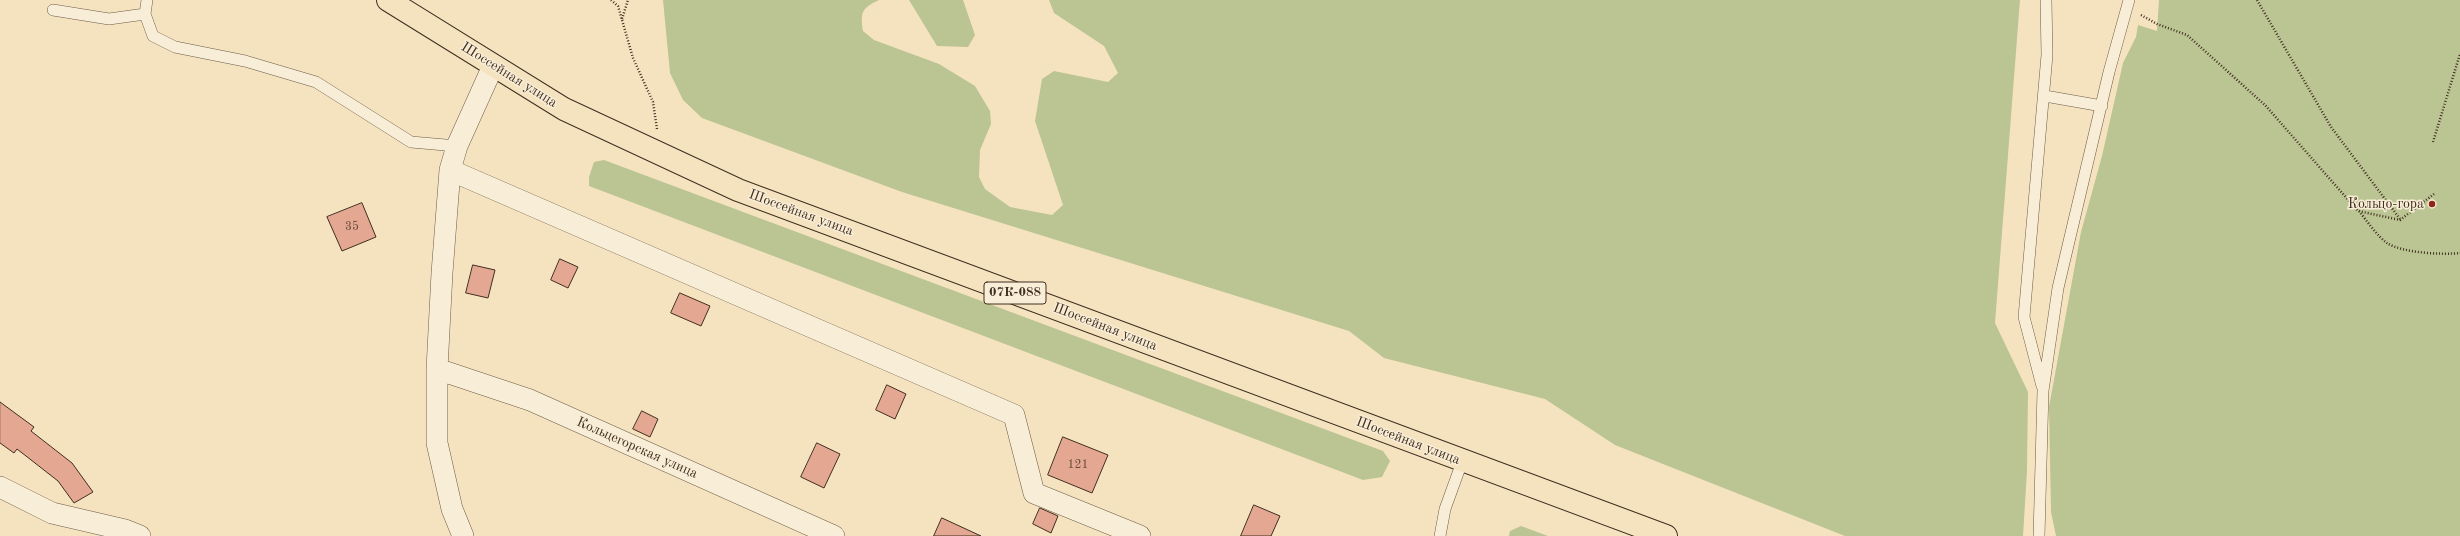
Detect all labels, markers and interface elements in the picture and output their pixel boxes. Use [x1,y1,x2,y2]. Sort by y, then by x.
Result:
street label: Шоссейная улица [458,39,560,111]
street label: Шоссейная улица [746,186,856,240]
place label: Кольцо-гора [2348,196,2424,212]
marker: Кольцо-гора [2427,199,2437,209]
house number: 35 [345,220,359,234]
road number: 07К-088 [984,282,1046,304]
street label: Шоссейная улица [1051,299,1159,355]
street label: Шоссейная улица [1354,413,1462,469]
street label: Кольцегорская улица [574,414,700,482]
house number: 121 [1068,458,1088,472]

